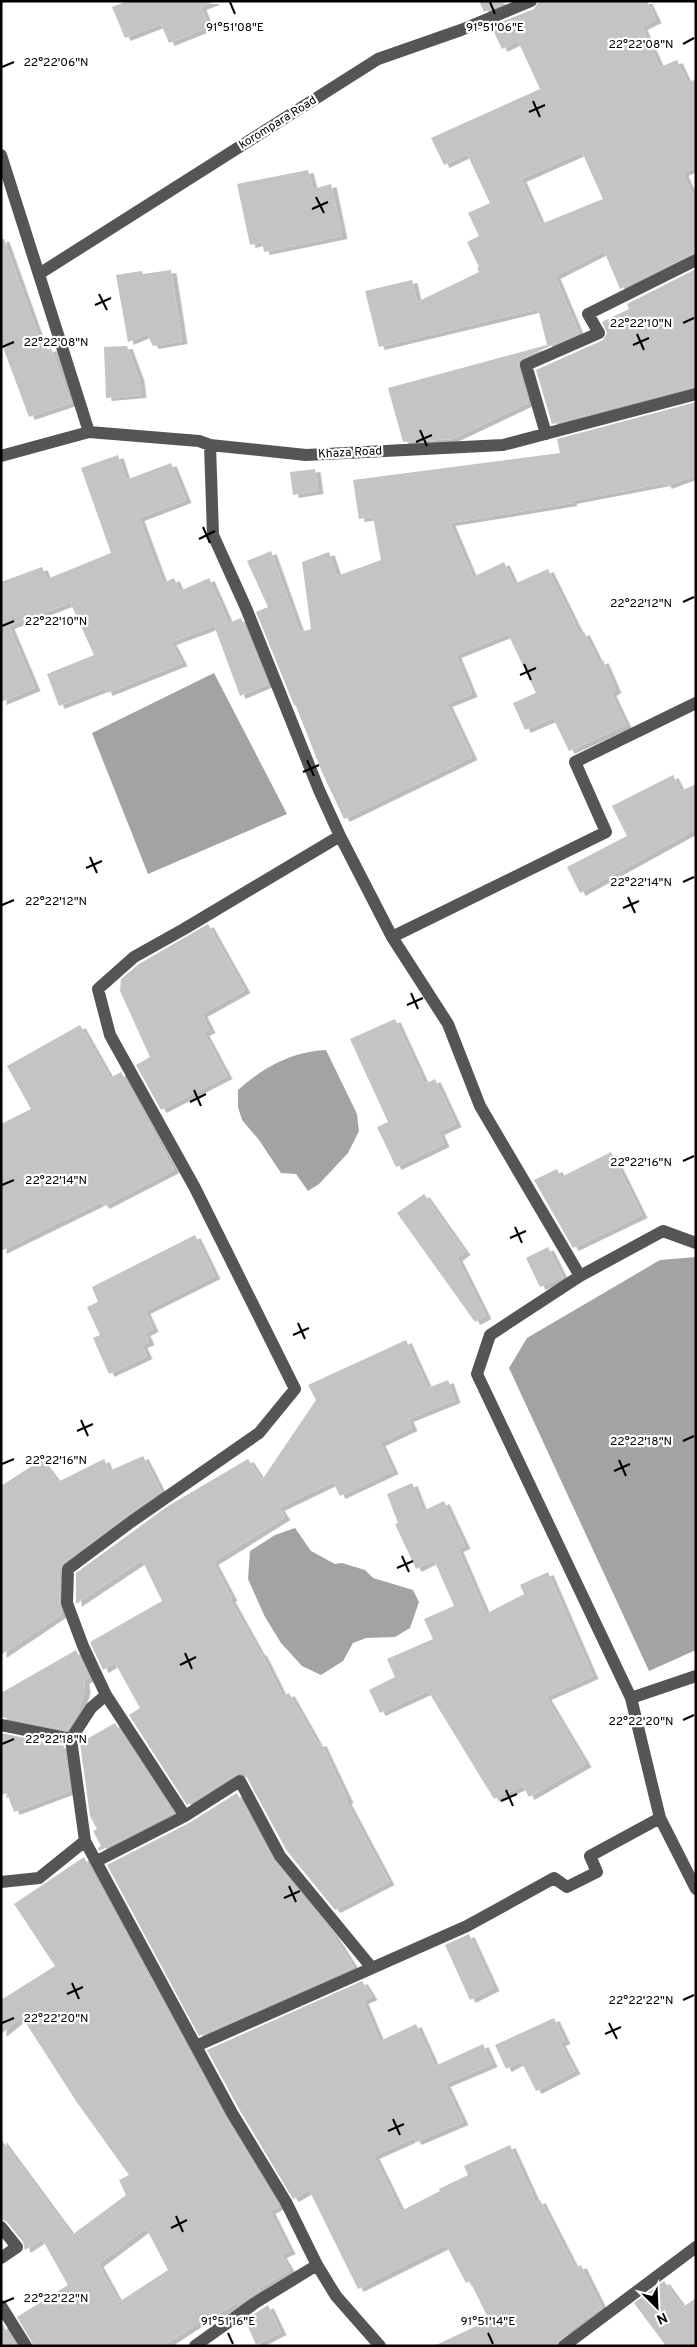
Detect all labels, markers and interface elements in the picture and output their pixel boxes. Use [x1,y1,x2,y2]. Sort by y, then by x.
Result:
text: 91°51'08"E [206,20,264,36]
text: 91°51'06"E [466,20,524,36]
text: 22°22'08"N [608,37,674,53]
text: 22°22'06"N [23,55,89,71]
street label: korompara Road [236,93,320,153]
text: 22°22'10"N [610,316,672,332]
text: 22°22'08"N [23,335,89,351]
street label: Khaza Road [318,443,382,463]
text: 22°22'12"N [610,596,672,612]
text: 22°22'10"N [25,614,87,630]
text: 22°22'14"N [610,875,672,891]
text: 22°22'12"N [25,894,87,910]
text: 22°22'16"N [610,1155,672,1171]
text: 22°22'14"N [25,1173,87,1189]
text: 22°22'18"N [610,1434,672,1450]
text: 22°22'16"N [25,1453,87,1469]
text: 22°22'20"N [608,1714,674,1730]
text: 22°22'18"N [25,1732,87,1748]
text: 22°22'22"N [609,1993,673,2009]
text: 22°22'20"N [23,2011,89,2027]
north arrow [632,2282,682,2332]
text: 22°22'22"N [24,2291,88,2307]
text: N [654,2308,670,2327]
text: 91°51'16"E [201,2314,255,2330]
text: 91°51'14"E [461,2314,515,2330]

